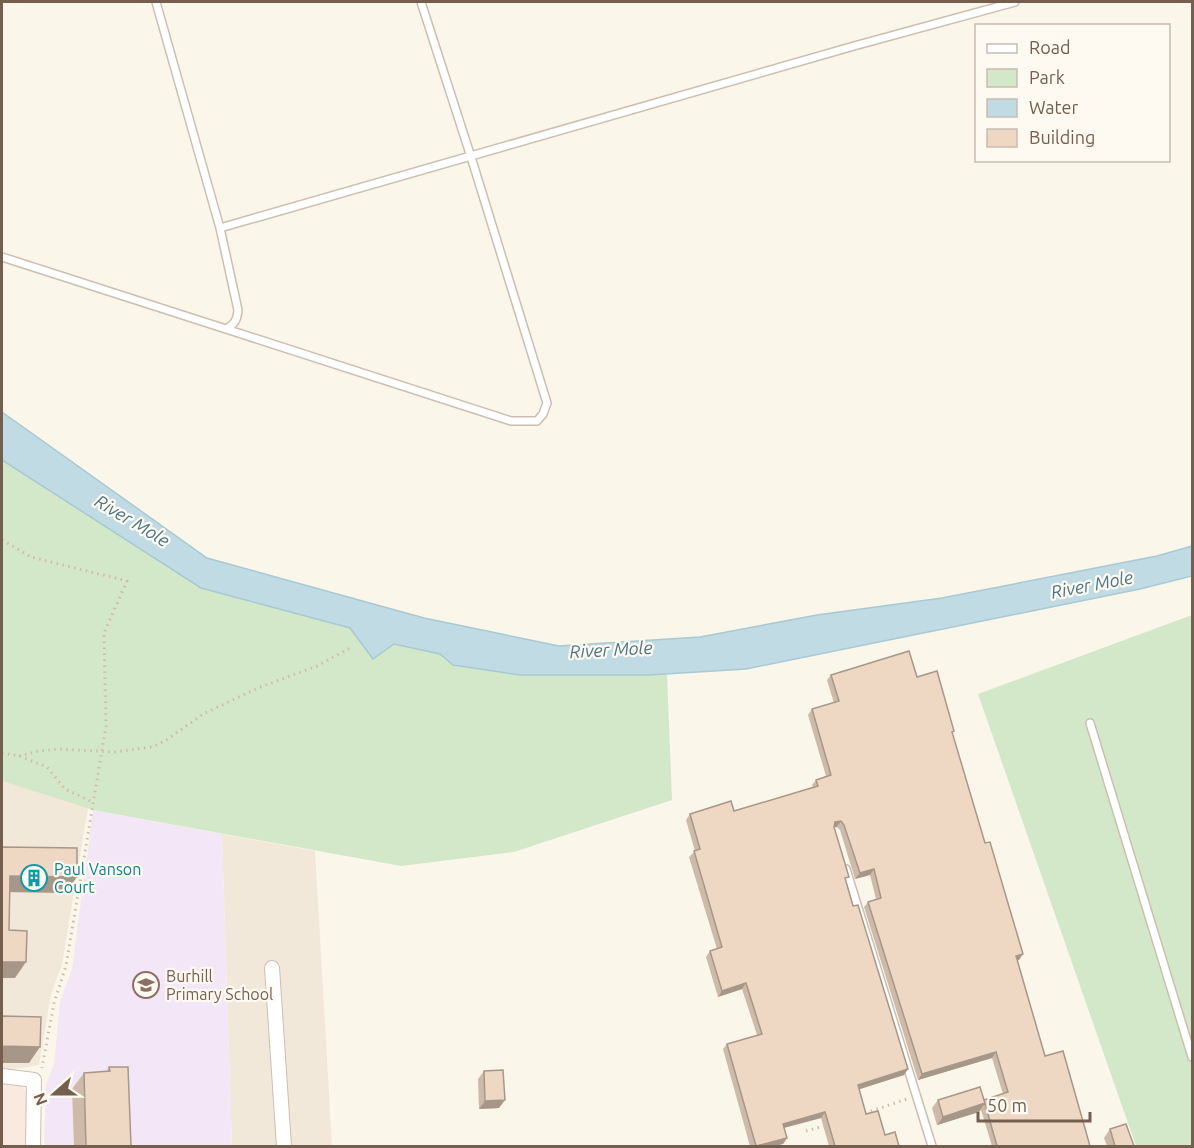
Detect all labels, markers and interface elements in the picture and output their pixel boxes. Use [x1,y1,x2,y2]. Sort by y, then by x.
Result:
legend [975,24,1170,162]
text: Road [1029,37,1071,57]
text: Park [1029,67,1065,87]
text: Water [1029,97,1079,117]
text: Building [1029,127,1095,147]
water label: River Mole [92,490,173,550]
water label: River Mole [1049,566,1135,602]
water label: River Mole [569,637,653,661]
place label: Paul Vanson Court [54,860,141,896]
building icon: Paul Vanson Court [19,863,49,893]
place label: Burhill Primary School [166,967,273,1003]
school or university icon: Burhill Primary School [131,970,161,1000]
north arrow [24,1064,84,1124]
scale bar [978,1085,1090,1123]
text: N [29,1091,51,1108]
text: 50 m [987,1095,1027,1115]

